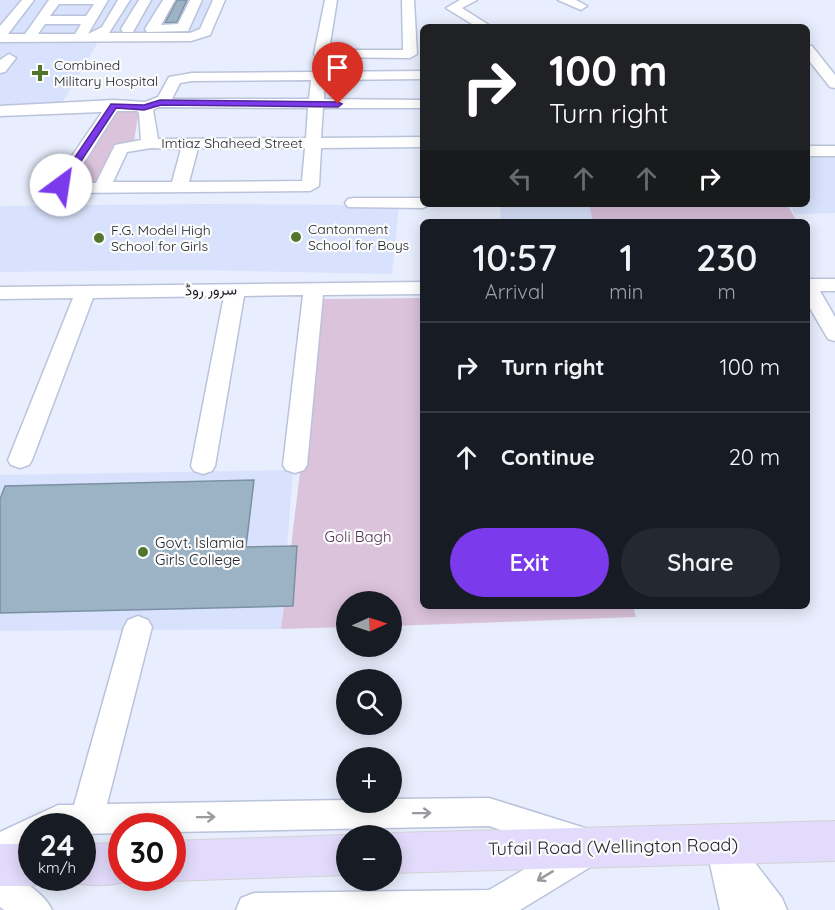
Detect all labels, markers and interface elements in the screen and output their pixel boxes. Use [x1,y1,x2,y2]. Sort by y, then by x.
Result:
pin [312,42,363,104]
text: 100 m [549,44,667,97]
icon: right [450,48,528,126]
icon: arrive [321,51,354,84]
place label: Combined Military Hospital [54,56,158,90]
marker: Combined Military Hospital [31,64,49,82]
text: Turn right [549,96,668,130]
street label: Imtiaz Shaheed Street [161,134,303,152]
position arrow [29,153,93,217]
icon: left [504,162,537,195]
icon: ahead [567,162,600,195]
icon: ahead [630,162,663,195]
icon: right [693,162,726,195]
place label: Cantonment School for Boys [308,220,409,254]
place label: F.G. Model High School for Girls [111,221,211,255]
marker: Cantonment School for Boys [289,230,303,244]
marker: F.G. Model High School for Girls [92,231,106,245]
text: 10:57 [473,235,557,280]
text: 1 [619,235,633,280]
text: 230 [696,235,757,280]
text: Arrival [485,279,545,304]
text: min [609,279,643,304]
text: m [718,279,736,304]
street label: سرور روڈ [185,280,237,299]
icon: right [450,351,483,384]
text: Turn right [501,353,605,381]
text: 100 m [720,353,780,381]
icon: ahead [450,441,483,474]
text: Continue [501,443,595,471]
text: 20 m [729,443,780,471]
park label: Goli Bagh [325,527,391,546]
button: Exit [450,528,609,597]
button: Share [621,528,780,597]
place label: Govt. Islamia Girls College [155,533,244,569]
marker: Govt. Islamia Girls College [136,545,150,559]
north arrow [336,591,402,657]
map controls [336,591,402,891]
button: search [336,669,402,735]
button: + [336,747,402,813]
one-way arrow [412,808,432,819]
one-way arrow [196,811,216,823]
speed limit sign: 30 [108,813,186,891]
button: − [336,825,402,891]
text: 24 [40,826,74,864]
street label: Tufail Road (Wellington Road) [488,833,738,860]
text: km/h [38,858,76,877]
one-way arrow [537,870,554,882]

